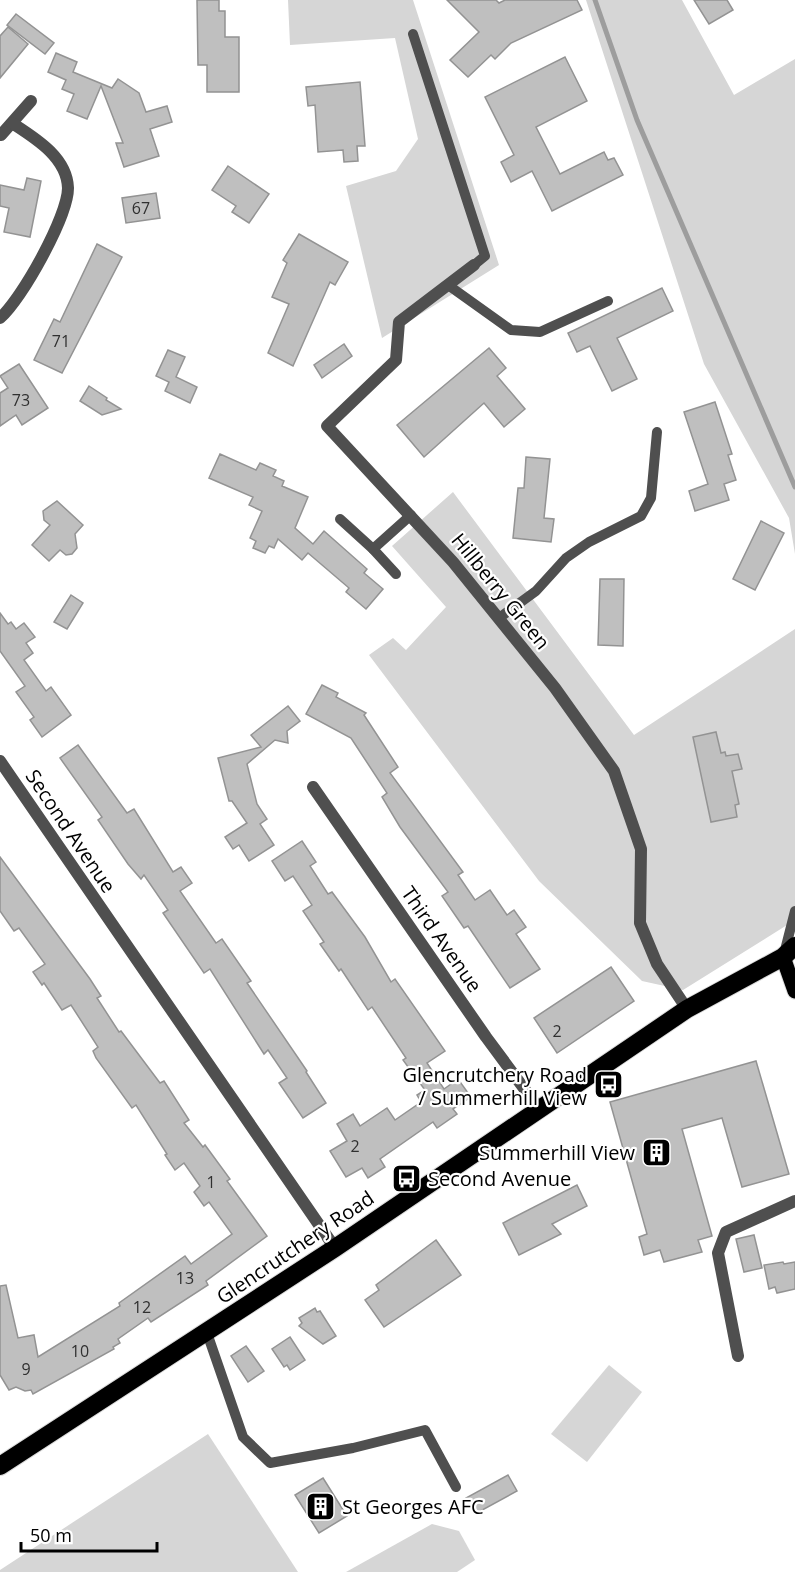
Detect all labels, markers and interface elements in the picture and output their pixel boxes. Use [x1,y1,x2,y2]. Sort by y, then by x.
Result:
house number: 67 [132,197,150,219]
house number: 71 [52,330,70,352]
house number: 73 [12,389,30,411]
street label: Hillberry Green [446,527,556,655]
street label: Second Avenue [20,764,122,898]
street label: Third Avenue [396,881,488,997]
house number: 2 [552,1020,562,1042]
place label: Glencrutchery Road / Summerhill View [403,1061,587,1111]
bus stop icon: Glencrutchery Road / Summerhill View [592,1069,624,1101]
house number: 2 [350,1135,360,1157]
building icon: Summerhill View [640,1136,672,1168]
place label: Summerhill View [479,1139,635,1166]
bus stop icon: Second Avenue [391,1162,423,1194]
place label: Second Avenue [428,1165,571,1192]
house number: 1 [206,1171,216,1193]
street label: Glencrutchery Road [211,1184,379,1310]
house number: 13 [176,1267,194,1289]
house number: 12 [133,1296,151,1318]
house number: 10 [71,1340,89,1362]
house number: 9 [21,1358,31,1380]
building icon: St Georges AFC [305,1490,337,1522]
place label: St Georges AFC [342,1493,484,1520]
scale bar [21,1515,158,1553]
text: 50 m [30,1523,72,1547]

